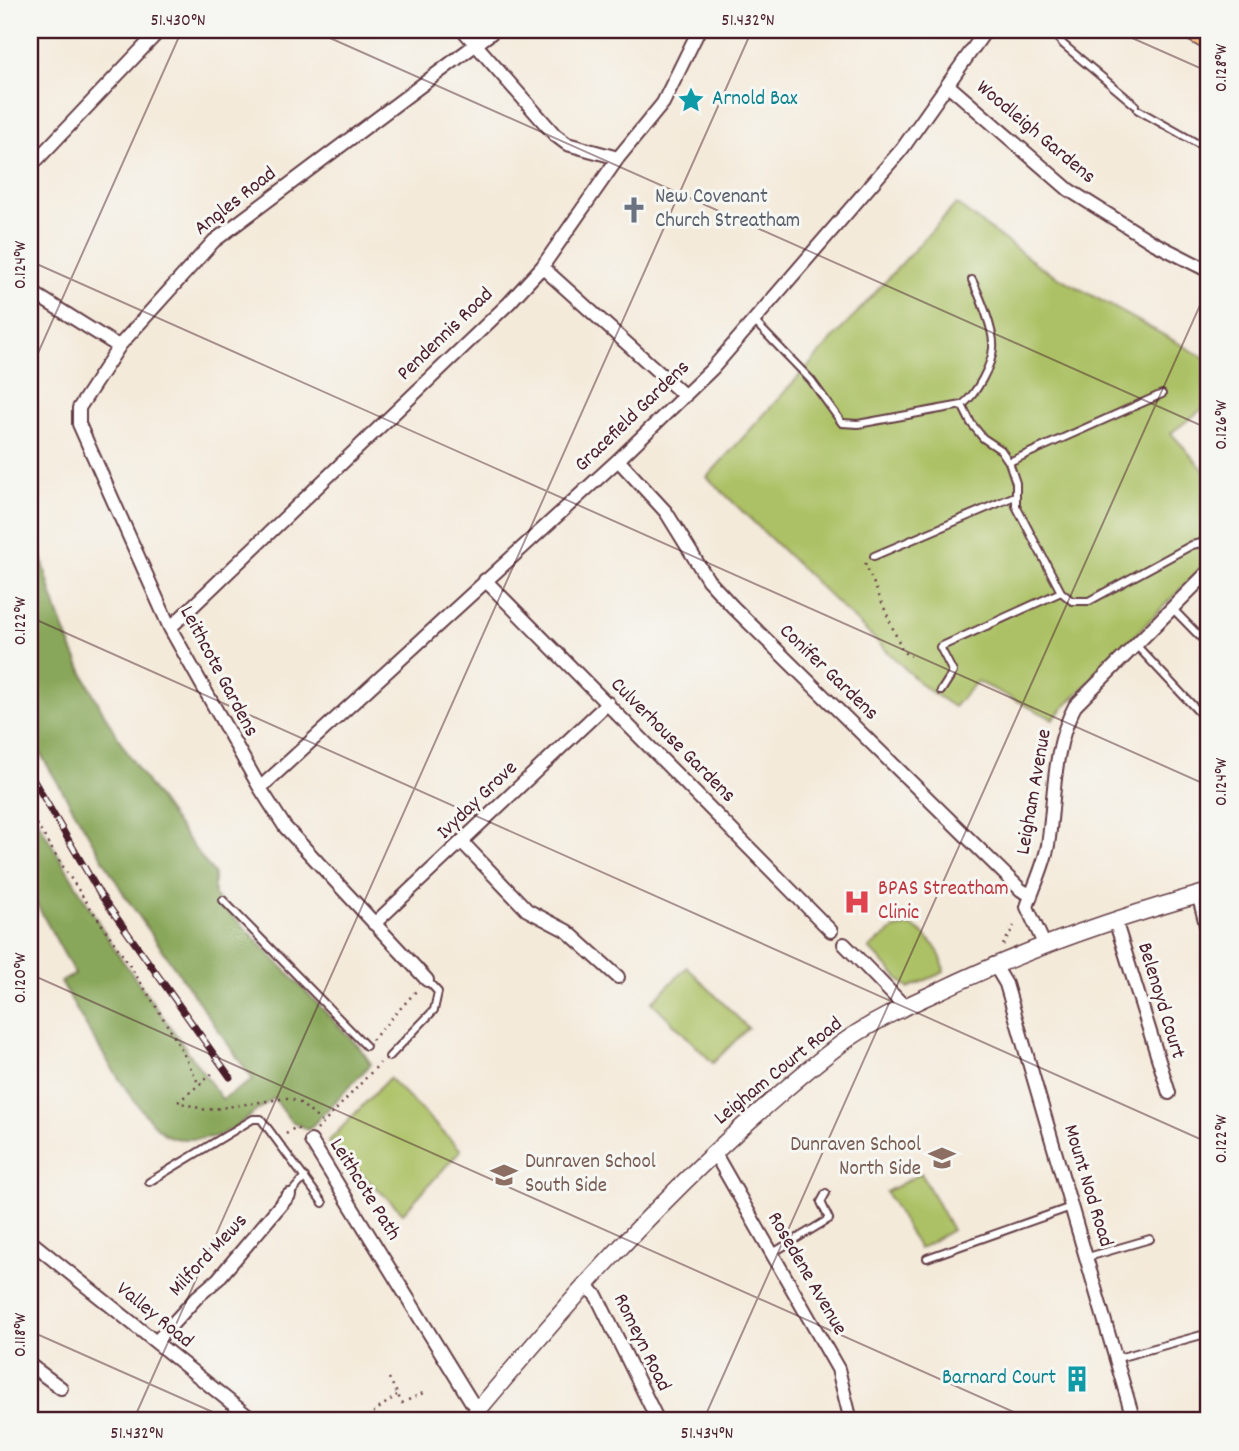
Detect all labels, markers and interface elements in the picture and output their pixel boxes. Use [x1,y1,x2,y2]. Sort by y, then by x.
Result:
text: 51.430°N [150,9,206,34]
text: 51.432°N [721,9,775,34]
text: 0.128°W [1210,43,1235,92]
street label: Woodleigh Gardens [969,74,1101,192]
place icon: Arnold Bax [676,85,706,115]
place label: Arnold Bax [712,85,798,115]
street label: Angles Road [188,160,284,244]
place label: New Covenant Church Streatham [655,183,800,237]
church icon: New Covenant Church Streatham [619,195,649,225]
text: 0.124°W [9,240,34,289]
street label: Pendennis Road [391,281,501,389]
street label: Gracefield Gardens [568,354,698,480]
text: 0.126°W [1210,400,1235,450]
text: 0.122°W [9,596,34,645]
street label: Leithcote Gardens [171,601,265,743]
street label: Conifer Gardens [771,618,885,728]
street label: Culverhouse Gardens [602,671,742,811]
street label: Leigham Avenue [1009,727,1061,857]
street label: Ivyday Grove [431,755,525,847]
text: 0.124°W [1210,757,1235,806]
place label: BPAS Streatham Clinic [878,875,1009,929]
hospital icon: BPAS Streatham Clinic [842,887,872,917]
street label: Belenoyd Court [1128,939,1192,1063]
text: 0.120°W [9,952,34,1003]
street label: Leigham Court Road [708,1011,850,1133]
text: 0.122°W [1210,1114,1235,1163]
street label: Mount Nod Road [1054,1121,1120,1251]
place label: Dunraven School North Side [790,1131,921,1185]
street label: Leithcote Path [321,1133,407,1247]
school or university icon: Dunraven School North Side [927,1143,957,1173]
place label: Dunraven School South Side [525,1148,656,1202]
school or university icon: Dunraven School South Side [489,1160,519,1190]
street label: Rosedene Avenue [759,1207,853,1341]
street label: Milford Mews [162,1208,256,1304]
street label: Valley Road [109,1275,199,1357]
street label: Romeyn Road [604,1289,678,1397]
text: 0.118°W [9,1312,34,1357]
place label: Barnard Court [942,1364,1056,1394]
building icon: Barnard Court [1062,1364,1092,1394]
text: 51.432°N [110,1422,164,1447]
text: 51.434°N [681,1422,733,1447]

